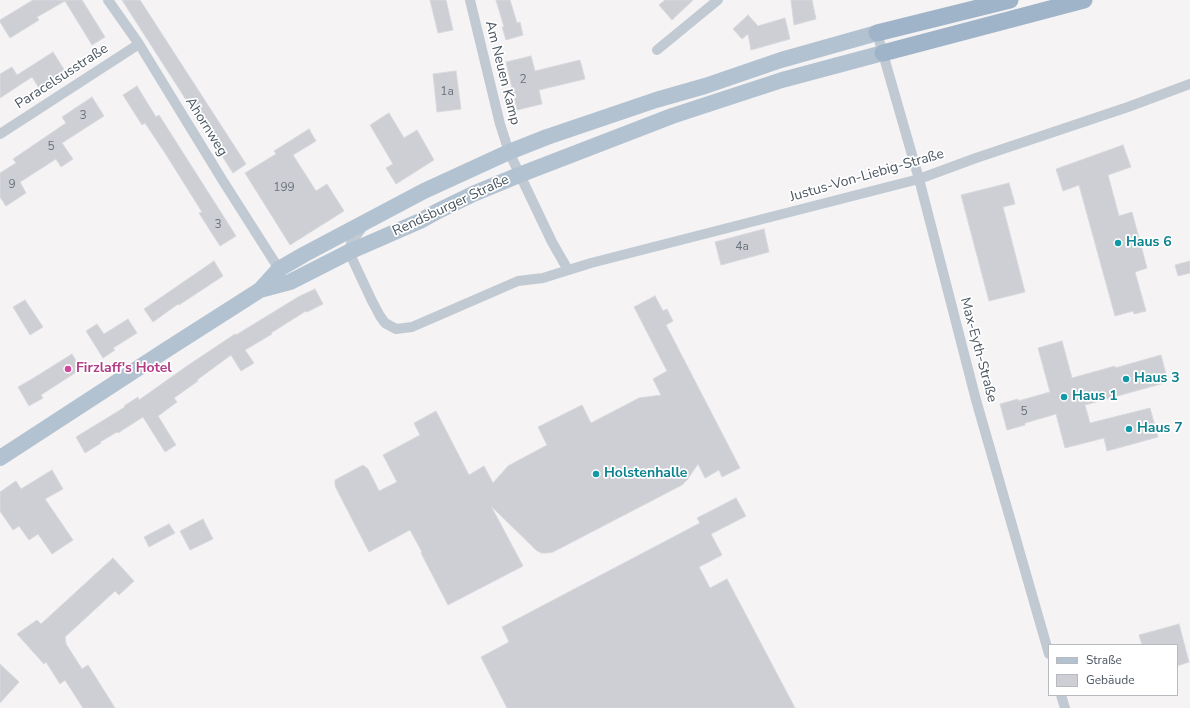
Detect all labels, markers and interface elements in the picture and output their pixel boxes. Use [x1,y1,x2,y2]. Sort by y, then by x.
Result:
street label: Am Neuen Kamp [481,19,523,127]
street label: Paracelsusstraße [12,41,112,113]
house number: 2 [519,73,527,87]
house number: 1a [440,85,454,99]
street label: Ahornweg [181,94,231,160]
house number: 3 [79,109,87,123]
house number: 5 [47,140,55,154]
street label: Justus-Von-Liebig-Straße [788,146,946,206]
street label: Rendsburger Straße [390,172,512,240]
house number: 9 [8,178,16,192]
house number: 199 [273,181,295,195]
house number: 3 [214,218,222,232]
place label: Haus 6 [1126,235,1172,251]
marker: Haus 6 [1113,238,1123,248]
house number: 4a [735,240,749,254]
street label: Max-Eyth-Straße [956,296,1000,404]
place label: Firzlaff's Hotel [76,361,172,377]
marker: Firzlaff's Hotel [63,364,73,374]
place label: Haus 3 [1134,371,1180,387]
marker: Haus 3 [1121,374,1131,384]
place label: Haus 1 [1072,389,1118,405]
marker: Haus 1 [1059,392,1069,402]
house number: 5 [1020,405,1028,419]
place label: Haus 7 [1137,421,1183,437]
marker: Haus 7 [1124,424,1134,434]
place label: Holstenhalle [604,466,687,482]
marker: Holstenhalle [591,469,601,479]
legend [1048,644,1178,696]
text: Straße [1086,652,1122,668]
text: Gebäude [1086,672,1135,688]

